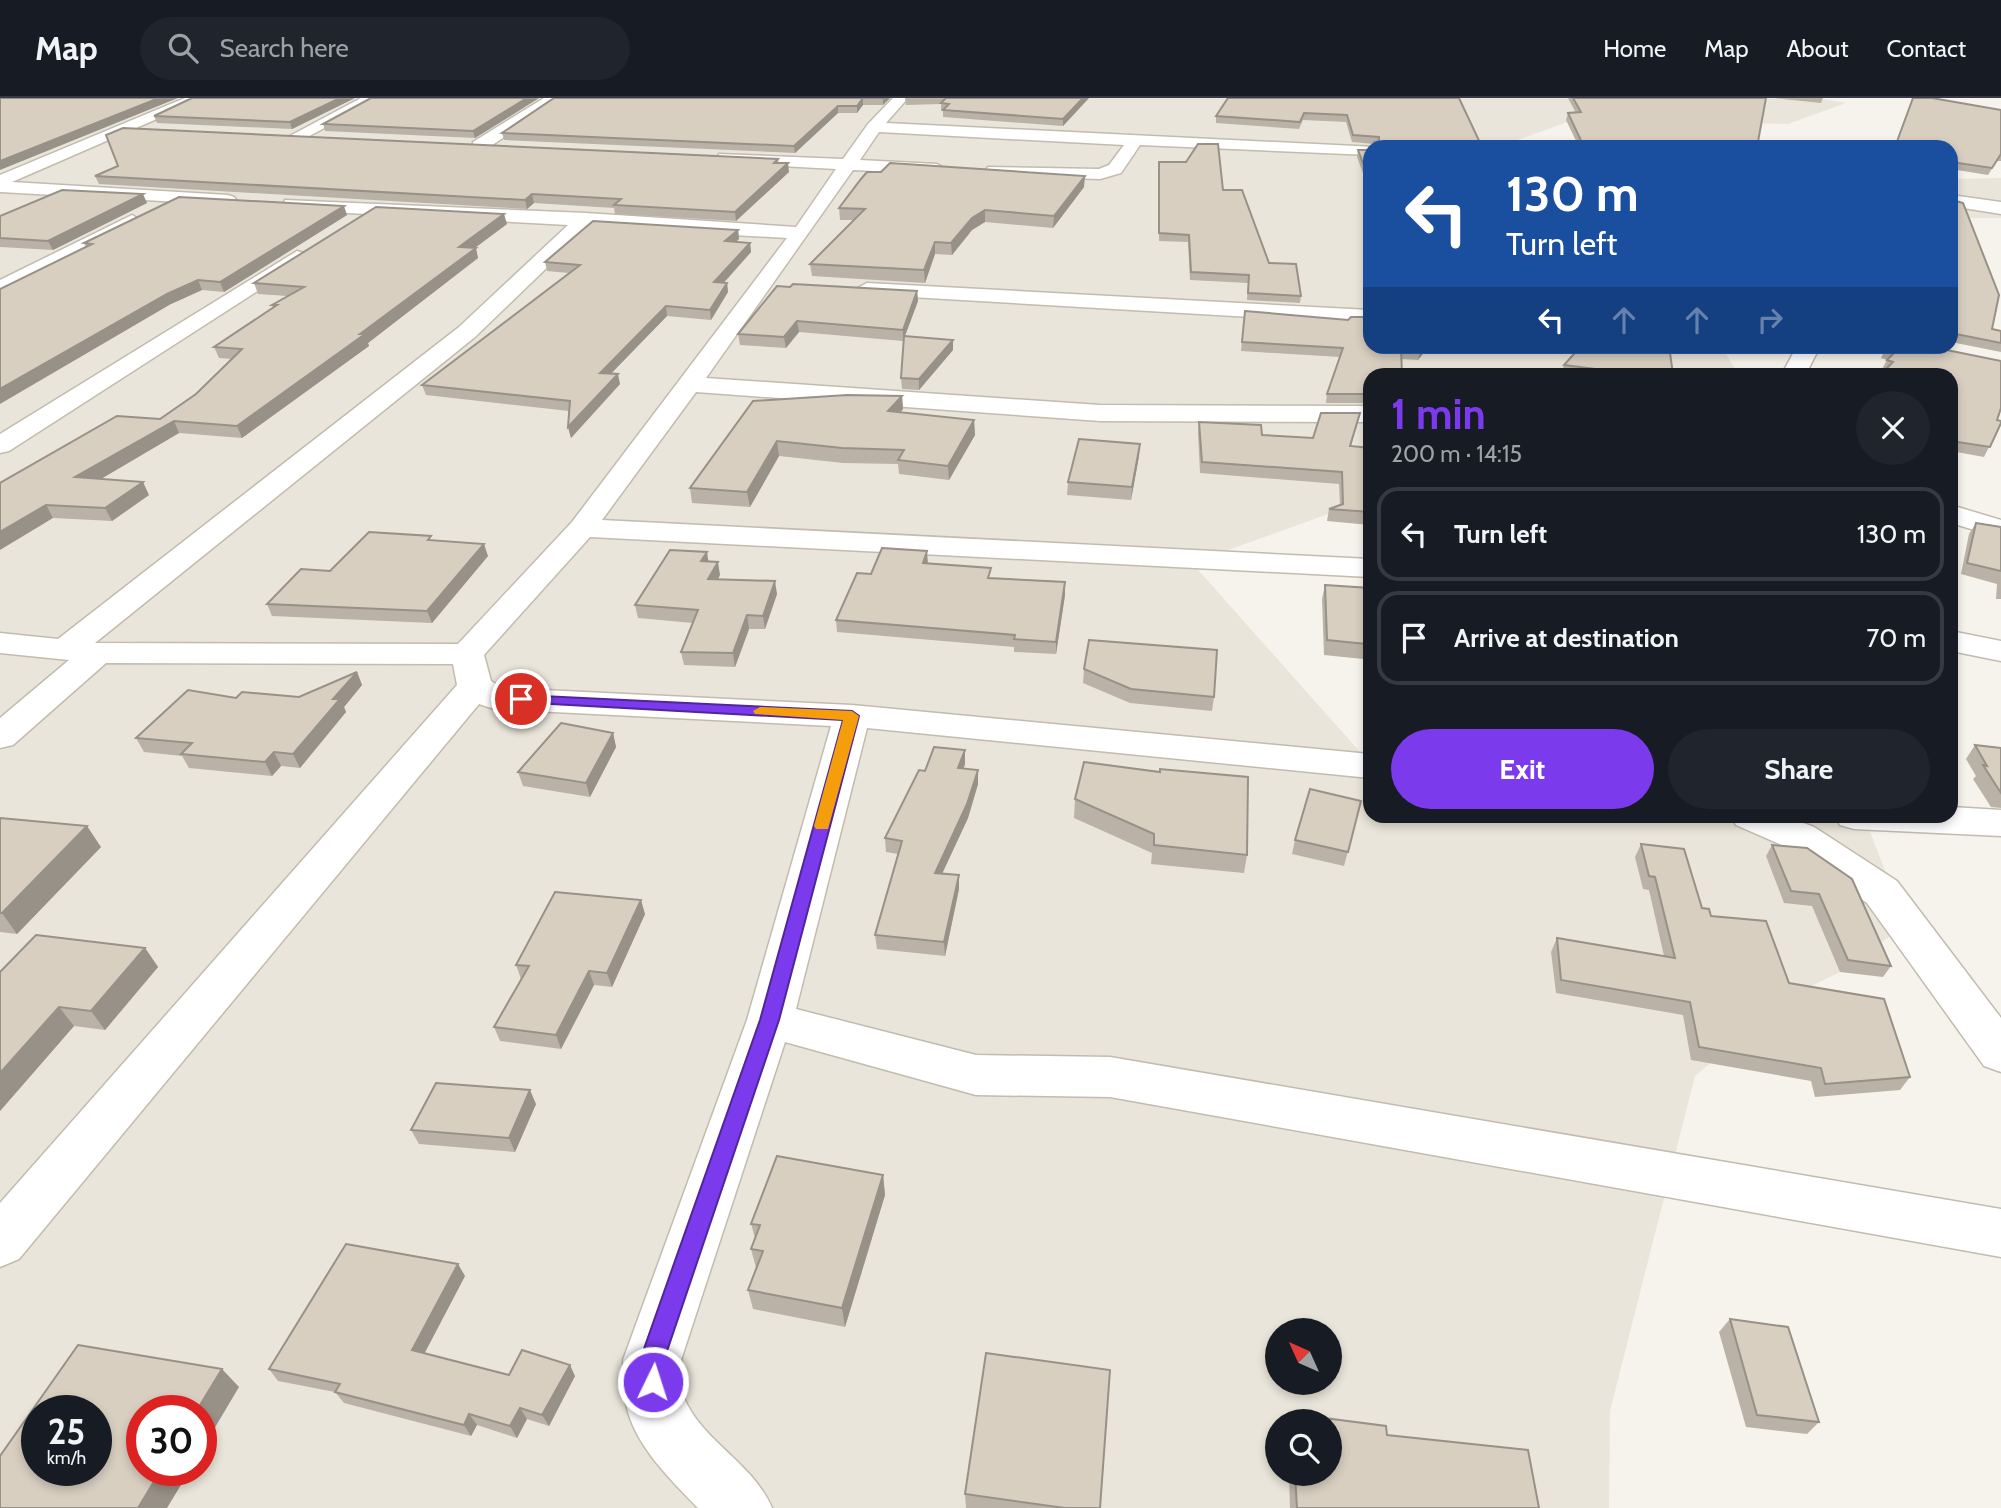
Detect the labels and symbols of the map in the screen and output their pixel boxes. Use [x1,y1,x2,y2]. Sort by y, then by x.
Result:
pin [491,669,551,729]
north arrow [1265,1318,1342,1395]
position arrow [616,1345,690,1419]
speed limit sign: 30 [126,1395,217,1486]

